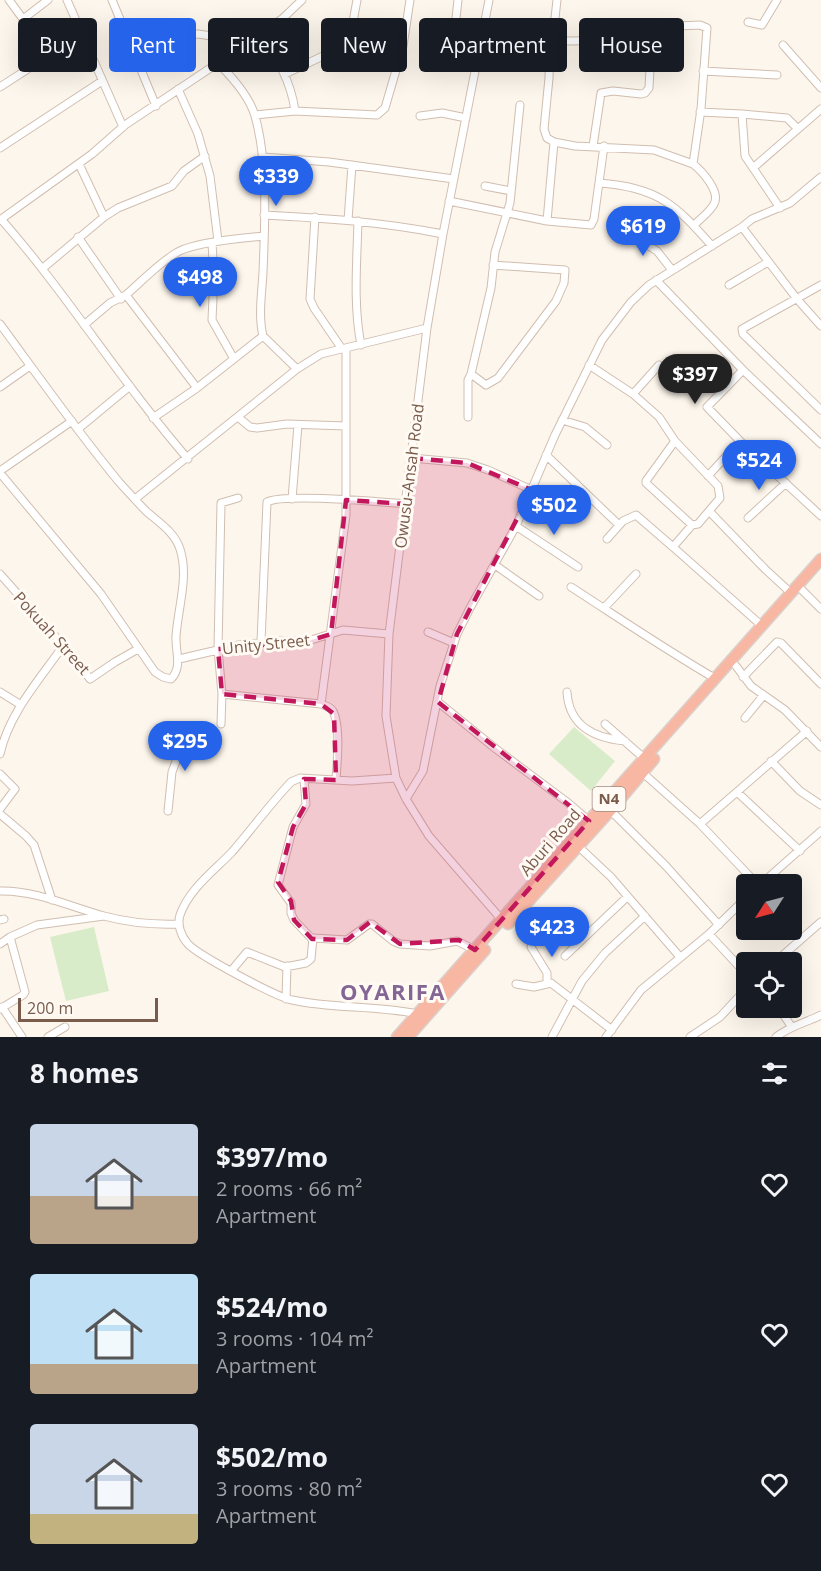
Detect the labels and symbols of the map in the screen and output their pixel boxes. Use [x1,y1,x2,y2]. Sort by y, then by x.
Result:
pin: $339 [240,156,312,207]
pin: $619 [607,206,679,257]
pin: $498 [164,257,236,308]
pin: $397 [659,354,731,405]
street label: Owusu-Ansah Road [389,402,429,550]
pin: $524 [723,440,795,491]
pin: $502 [518,485,590,536]
street label: Pokuah Street [9,587,96,680]
street label: Unity Street [221,628,311,660]
pin: $295 [149,721,221,772]
road number: N4 [592,787,626,811]
street label: Aburi Road [515,804,585,880]
north arrow [736,874,802,940]
pin: $423 [516,907,588,958]
district label: OYARIFA [340,976,446,1006]
scale bar [18,995,158,1022]

